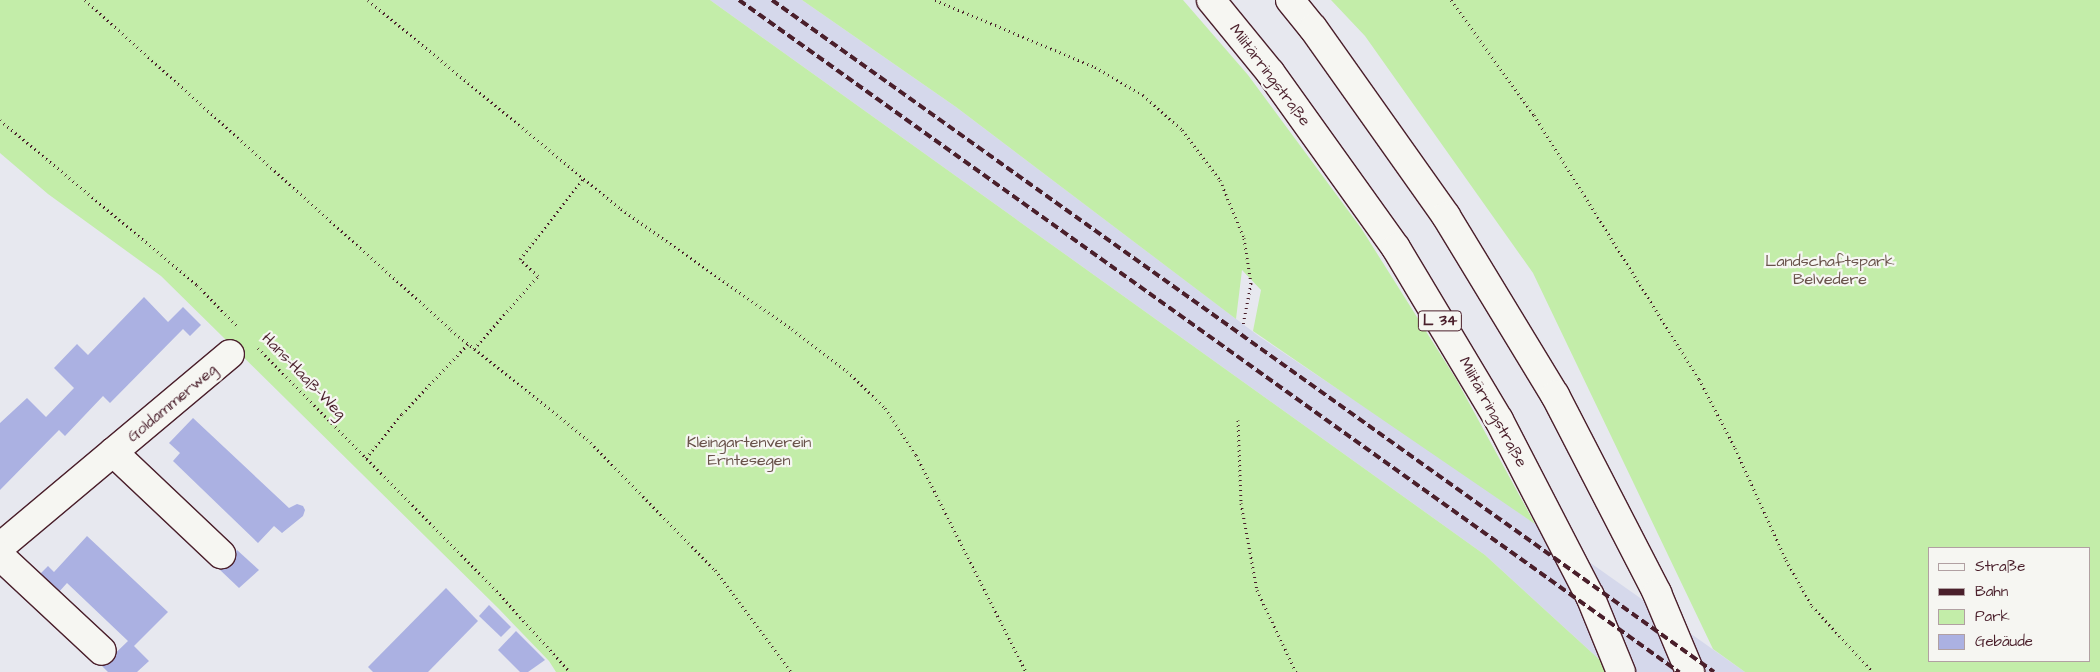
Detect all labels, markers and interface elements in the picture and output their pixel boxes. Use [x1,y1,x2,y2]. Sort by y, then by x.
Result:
street label: Militärringstraße [1225,20,1315,130]
park label: Landschaftspark Belvedere [1765,251,1895,289]
road number: L 34 [1418,308,1462,334]
street label: Hans-Haaß-Weg [258,329,350,423]
street label: Militärringstraße [1455,354,1531,470]
street label: Goldammerweg [123,360,221,446]
park label: Kleingartenverein Erntesegen [687,432,811,470]
legend [1928,547,2090,662]
text: Straße [1975,556,2025,577]
text: Bahn [1975,581,2008,602]
text: Park [1975,606,2010,627]
text: Gebäude [1975,631,2033,652]

